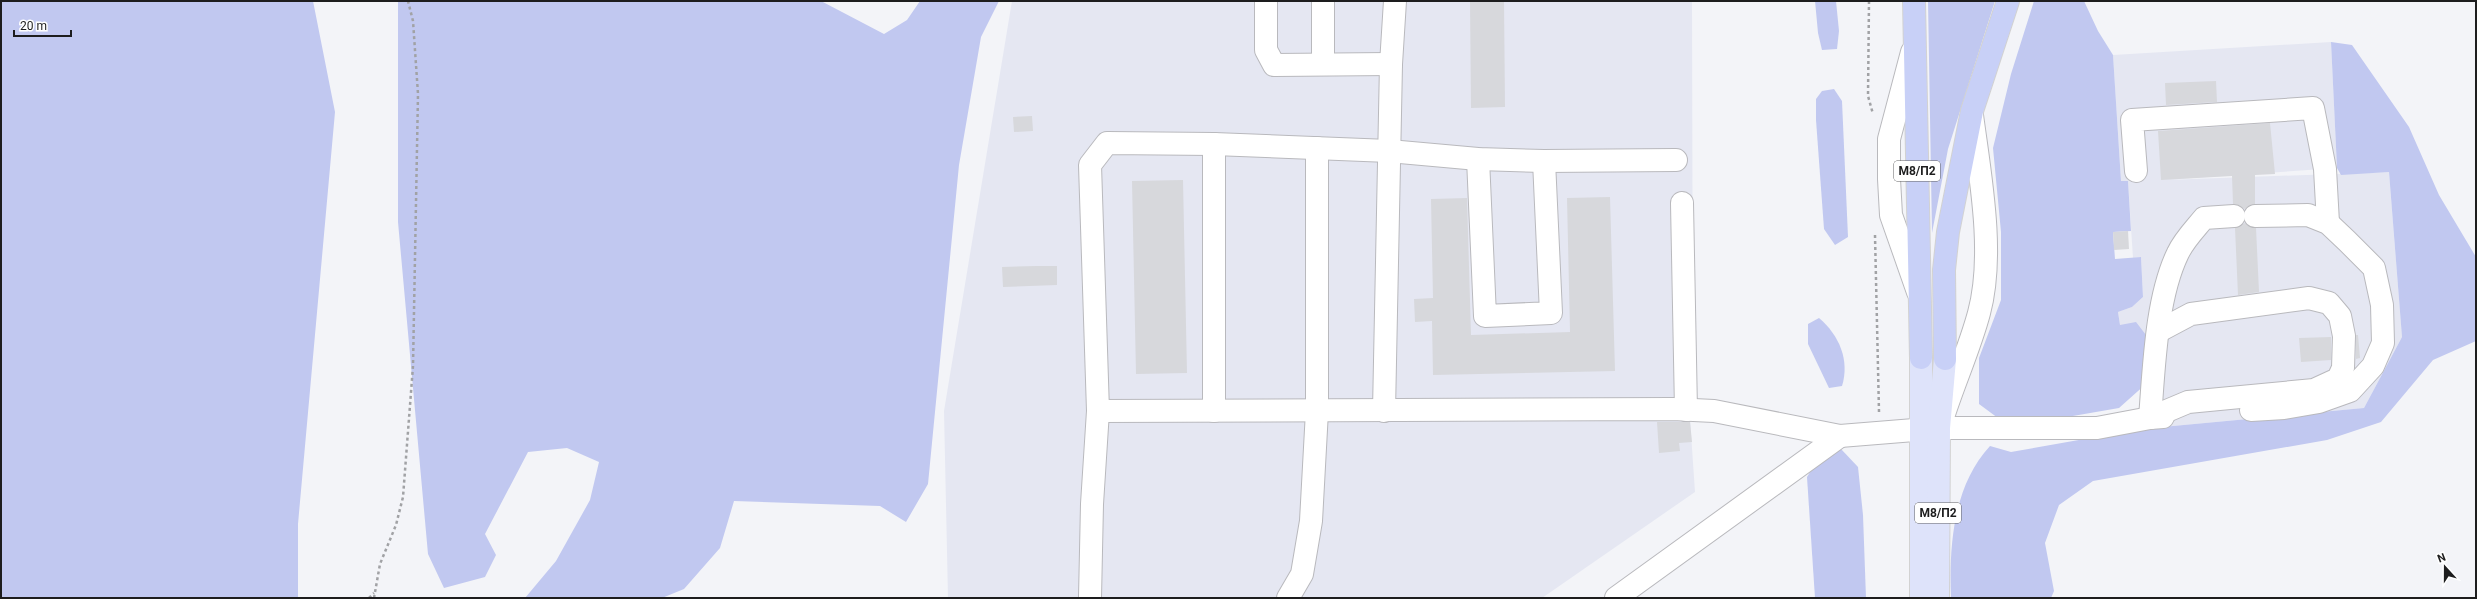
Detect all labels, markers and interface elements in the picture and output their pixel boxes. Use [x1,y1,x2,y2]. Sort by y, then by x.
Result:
scale bar [14,12,71,38]
text: 20 m [20,19,47,33]
road number: М8/П2 [1894,161,1940,181]
road number: М8/П2 [1915,503,1961,523]
north arrow [2425,547,2465,587]
text: N [2436,551,2448,566]

